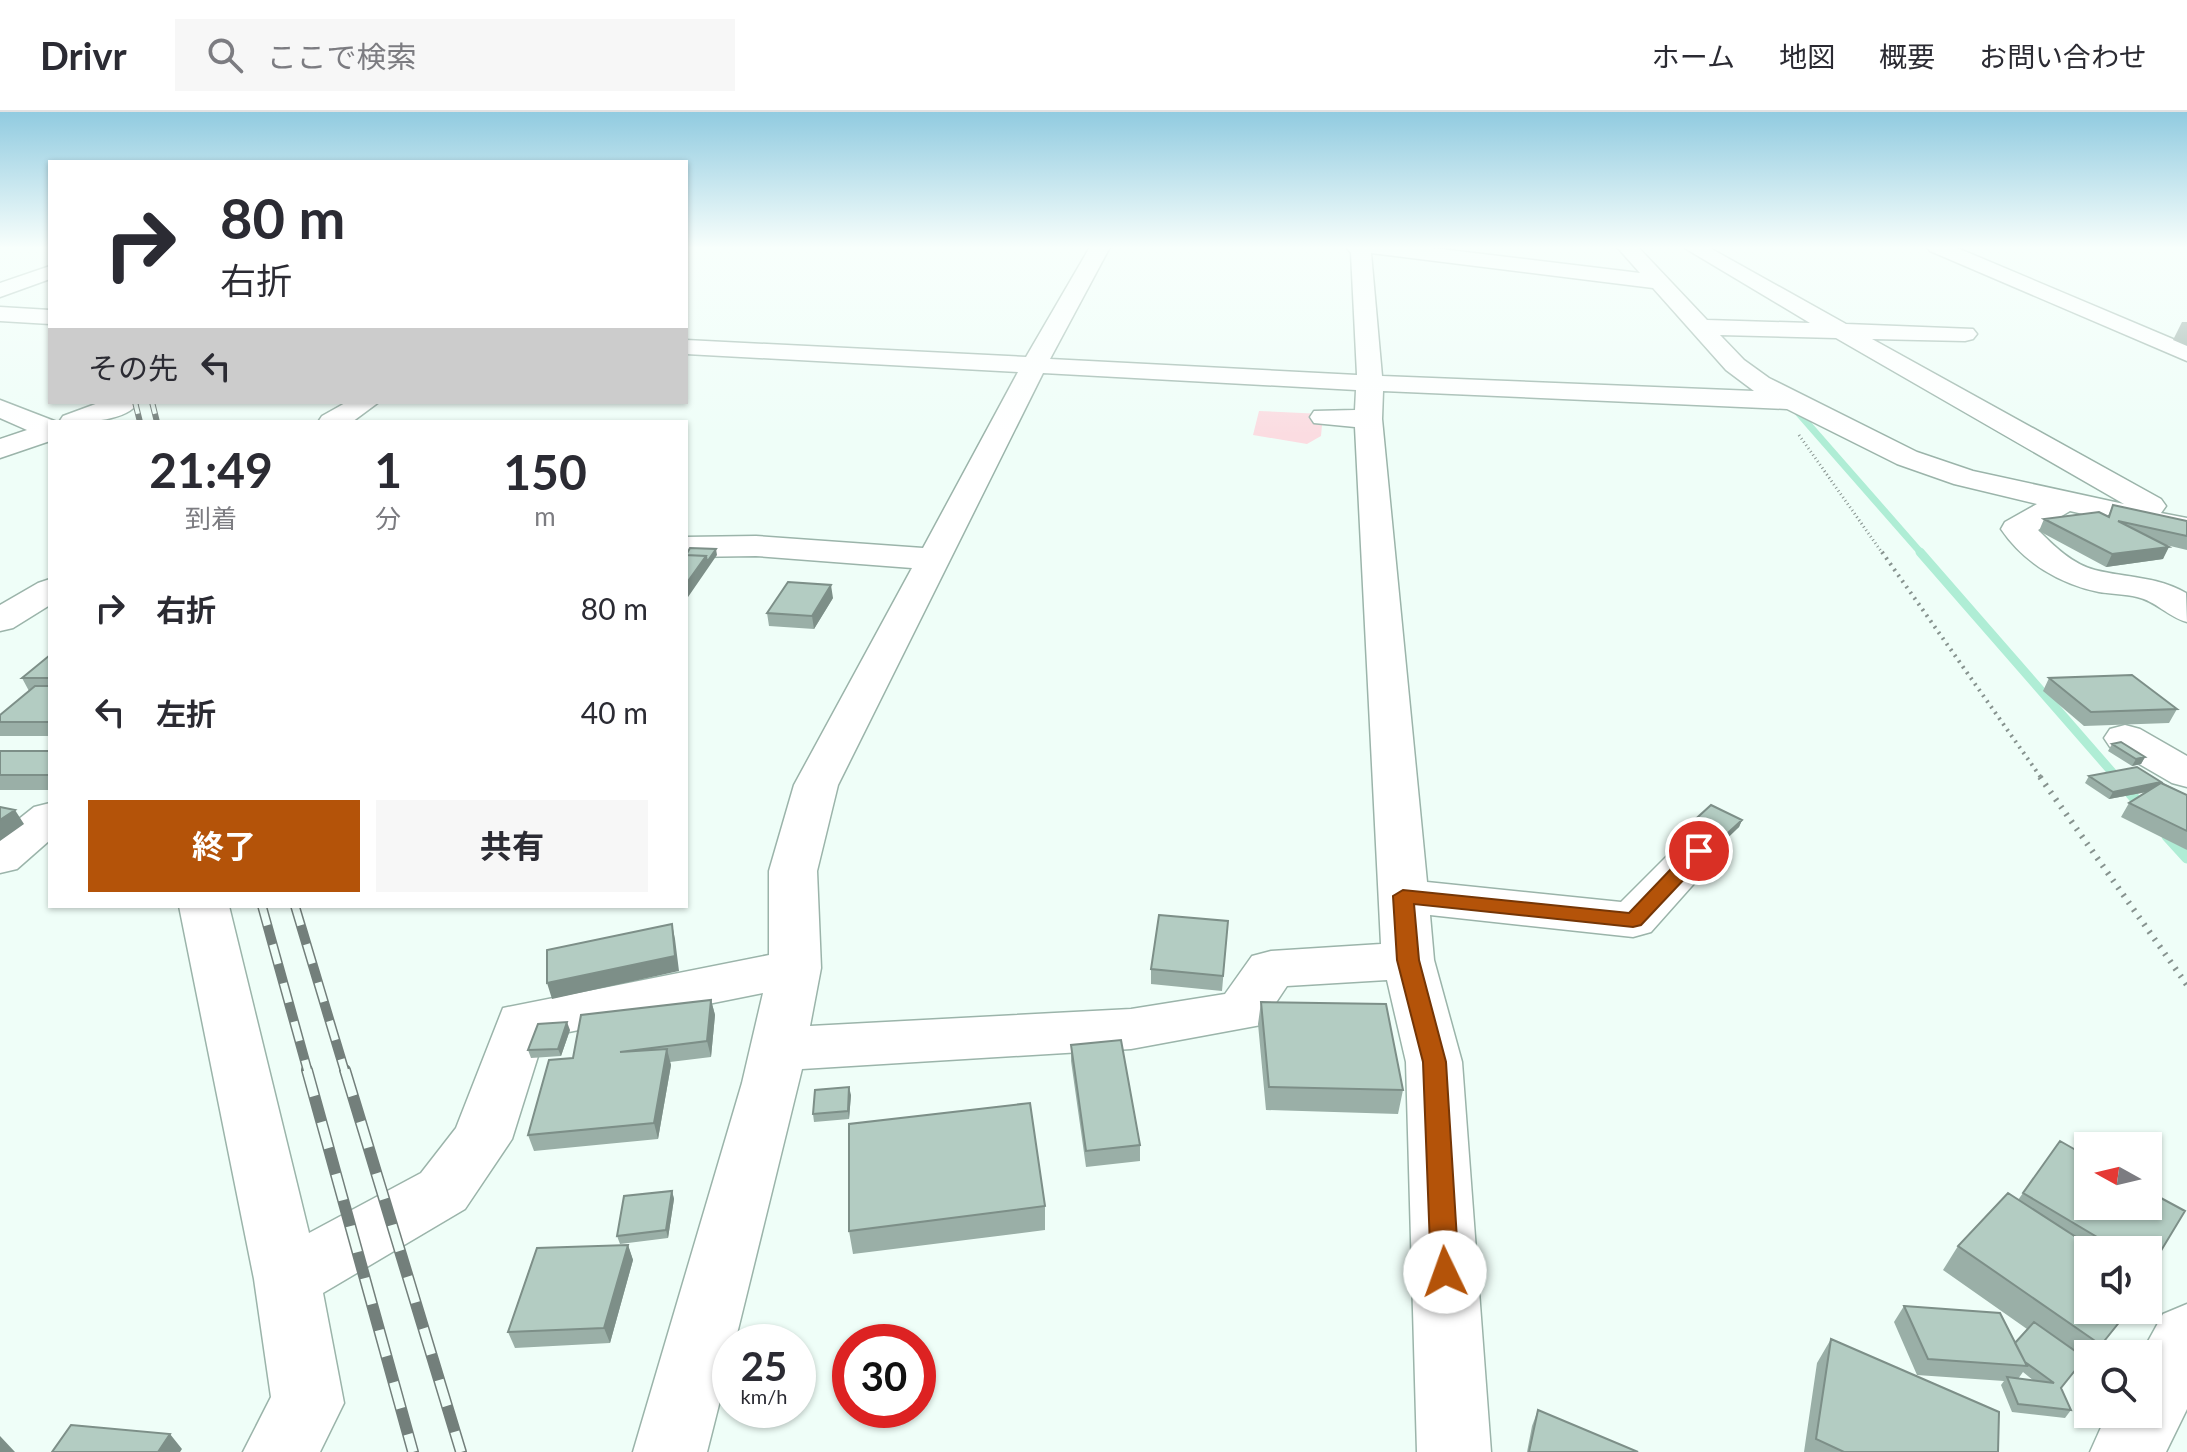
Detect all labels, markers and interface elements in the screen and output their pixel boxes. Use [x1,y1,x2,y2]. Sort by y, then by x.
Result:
search box [175,19,735,91]
text: Drivr [40,32,127,78]
icon: search [203,33,247,77]
text: ここで検索 [267,38,417,74]
text: ホーム [1652,39,1735,73]
text: 地図 [1779,39,1835,73]
text: 概要 [1879,39,1935,73]
text: お問い合わせ [1979,39,2147,73]
text: 80 m [220,184,345,251]
icon: right [88,192,192,296]
text: 右折 [220,258,292,302]
icon: left [194,344,238,388]
text: その先 [88,349,178,385]
text: 21:49 [149,441,273,498]
text: 1 [374,441,402,498]
text: 150 [503,443,587,500]
text: m [534,500,556,532]
text: 到着 [185,502,237,534]
text: 分 [375,502,401,534]
icon: right [88,586,132,630]
text: 80 m [581,590,648,626]
text: 右折 [156,591,216,627]
icon: left [88,690,132,734]
text: 40 m [581,694,648,730]
text: 左折 [156,695,216,731]
button: 終了 [88,800,360,892]
button: 共有 [376,800,648,892]
pin [1665,817,1733,885]
icon: arrive [1677,829,1721,873]
north arrow [2074,1132,2162,1220]
map controls [2074,1132,2162,1428]
position arrow [1403,1230,1487,1314]
button: sound [2074,1236,2162,1324]
speed limit sign: 30 [832,1324,936,1428]
button: search [2074,1340,2162,1428]
text: 25 [741,1342,787,1390]
text: km/h [741,1384,787,1408]

